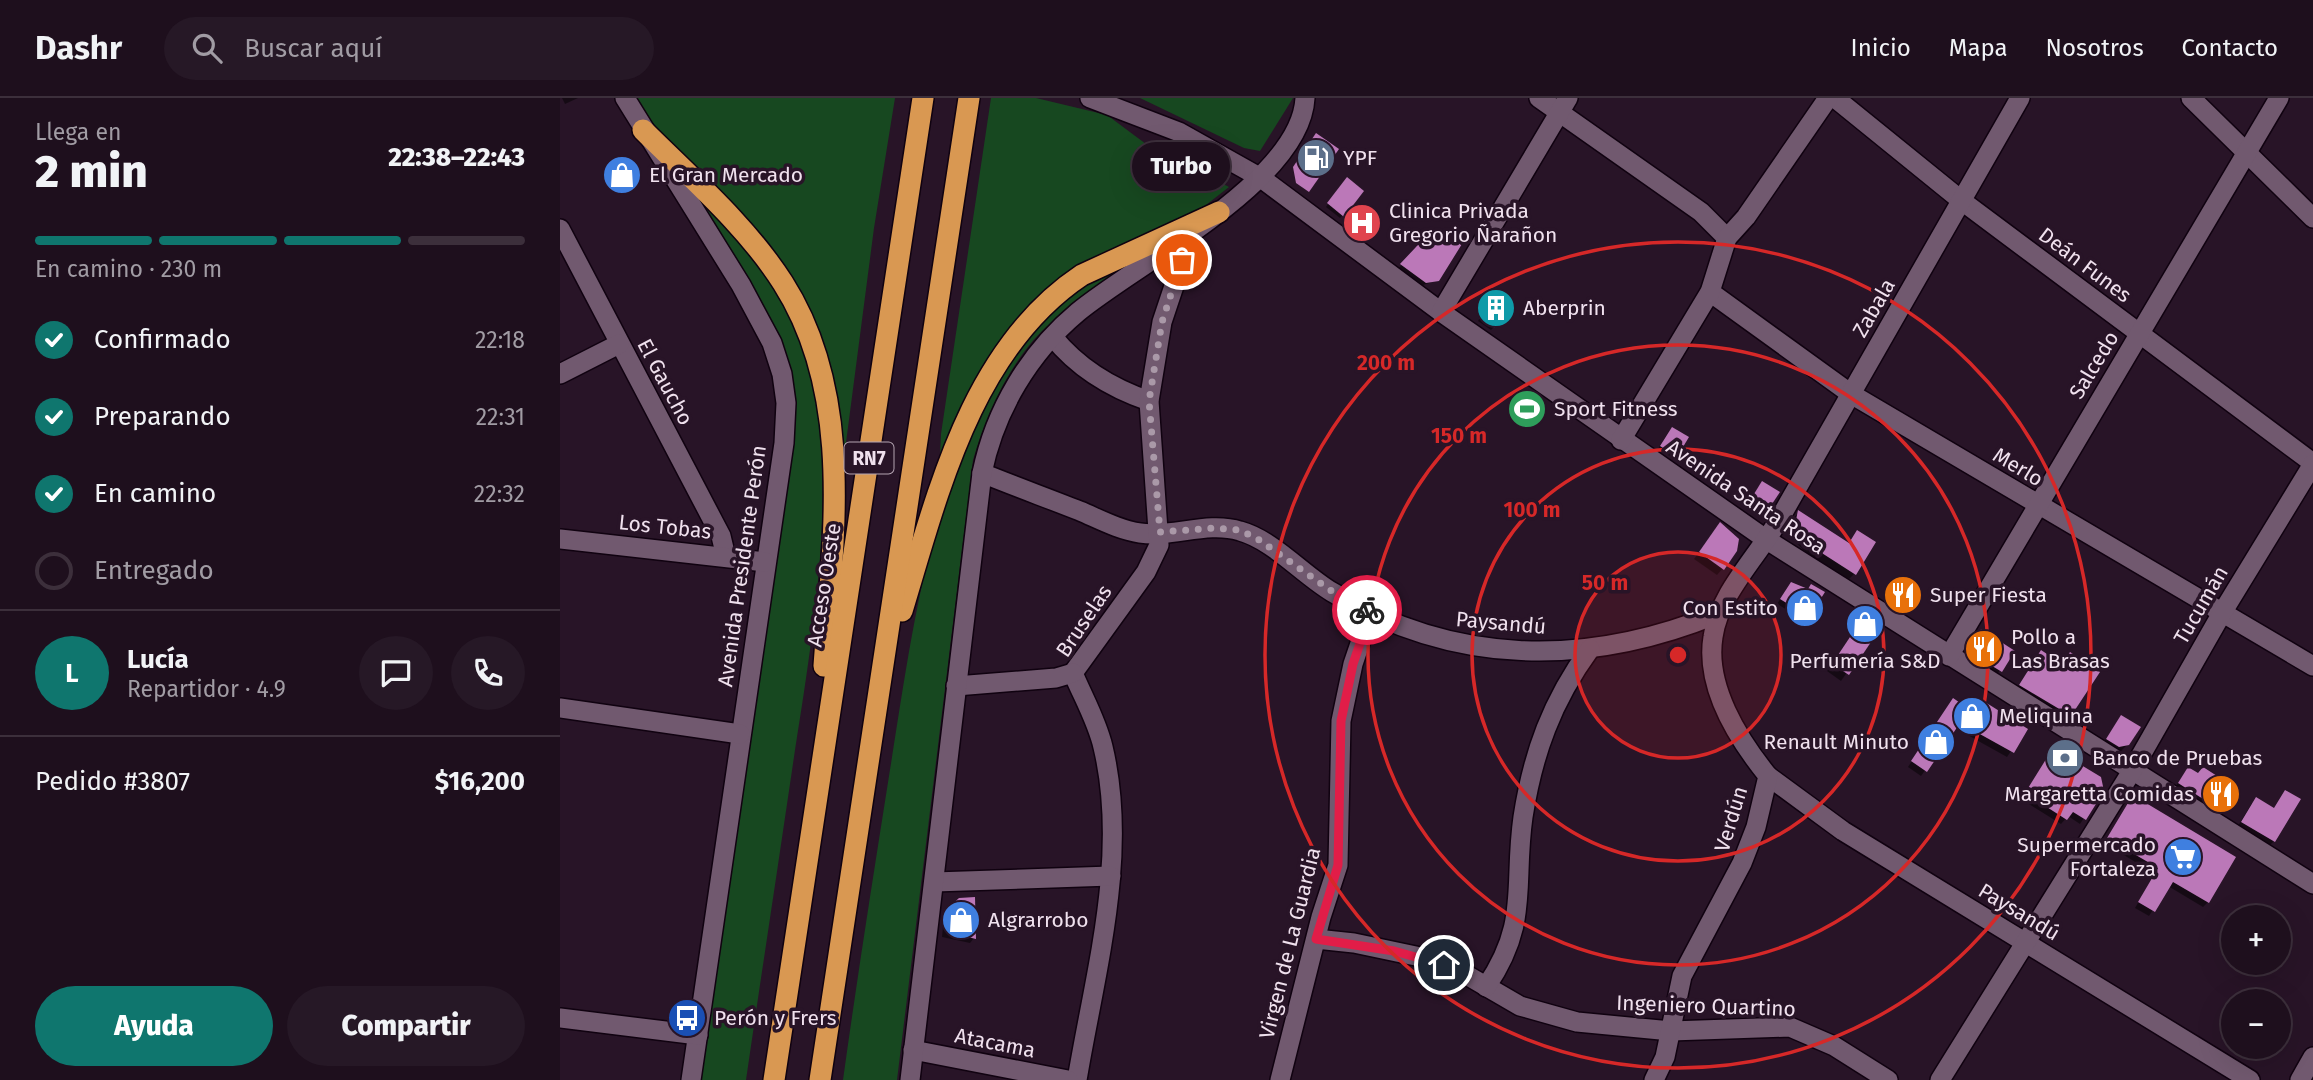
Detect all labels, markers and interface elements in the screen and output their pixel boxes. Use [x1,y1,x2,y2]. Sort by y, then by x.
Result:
search box [164,17,654,80]
text: Dashr [35,28,122,68]
icon: search [188,29,226,67]
text: Buscar aquí [244,33,383,64]
text: Inicio [1851,34,1911,62]
text: Mapa [1949,34,2008,62]
text: Nosotros [2046,34,2144,62]
text: Contacto [2182,34,2278,62]
text: Llega en [35,118,121,146]
fuel station icon: YPF [1295,137,1337,179]
callout: Turbo [1133,141,1231,190]
text: 22:38–22:43 [388,142,525,173]
text: 2 min [35,144,148,199]
place label: YPF [1343,145,1377,171]
text: Turbo [1150,152,1212,180]
shop icon: El Gran Mercado [601,154,643,196]
place label: El Gran Mercado [649,162,803,188]
place label: Clinica Privada Gregorio Ñarañon [1389,198,1557,248]
hospital icon: Clinica Privada Gregorio Ñarañon [1341,202,1383,244]
street label: Deán Funes [2034,222,2137,308]
pin [1152,230,1212,290]
icon: bag [1163,241,1201,279]
text: En camino · 230 m [35,255,222,283]
street label: Zabala [1847,274,1901,342]
building icon: Aberprin [1475,287,1517,329]
place label: Aberprin [1523,295,1606,321]
icon: check [35,321,73,359]
text: Confirmado [94,324,231,355]
text: 22:18 [475,326,525,354]
street label: Salcedo [2064,326,2124,404]
street label: El Gaucho [631,334,699,430]
text: 200 m [1357,350,1415,376]
sports icon: Sport Fitness [1506,388,1548,430]
place label: Sport Fitness [1554,396,1678,422]
icon: check [35,398,73,436]
text: Preparando [94,401,231,432]
text: 22:31 [476,403,525,431]
text: 150 m [1431,423,1487,449]
street label: Avenida Santa Rosa [1661,434,1831,560]
road number: RN7 [844,442,894,474]
street label: Merlo [1988,442,2048,492]
street label: Avenida Presidente Perón [712,444,772,688]
icon: check [35,475,73,513]
text: En camino [94,478,216,509]
text: 22:32 [474,480,525,508]
text: 100 m [1503,497,1561,523]
street label: Los Tobas [617,509,713,545]
street label: Acceso Oeste [801,521,847,649]
text: Entregado [94,555,214,586]
street label: Tucumán [2168,561,2234,649]
text: 50 m [1582,570,1628,596]
restaurant icon: Super Fiesta [1882,574,1924,616]
courier [1332,575,1402,645]
street label: Bruselas [1050,580,1118,662]
place label: Super Fiesta [1930,582,2047,608]
shop icon: Con Estito [1784,587,1826,629]
icon: bike [1348,591,1386,629]
place label: Con Estito [1683,595,1778,621]
shop icon: Perfumería S&D [1844,603,1886,645]
street label: Paysandú [1455,606,1547,640]
place label: Pollo a Las Brasas [2011,624,2110,674]
restaurant icon: Pollo a Las Brasas [1963,628,2005,670]
button: chat [359,636,433,710]
button: phone [451,636,525,710]
centre of rings [1666,643,1690,667]
text: Lucía [127,644,189,675]
place label: Perfumería S&D [1789,648,1941,674]
text: L [65,658,79,689]
text: Repartidor · 4.9 [127,675,286,703]
shop icon: Meliquina [1951,695,1993,737]
place label: Meliquina [1999,703,2093,729]
shop icon: Renault Minuto [1915,721,1957,763]
place label: Renault Minuto [1764,729,1909,755]
bank icon: Banco de Pruebas [2044,737,2086,779]
place label: Banco de Pruebas [2092,745,2263,771]
text: Pedido #3807 [35,766,190,797]
text: $16,200 [435,766,525,797]
restaurant icon: Margaretta Comidas [2200,773,2242,815]
place label: Margaretta Comidas [2004,781,2194,807]
street label: Verdún [1709,783,1753,855]
place label: Supermercado Fortaleza [2017,832,2156,882]
supermarket icon: Supermercado Fortaleza [2162,836,2204,878]
street label: Virgen de La Guardia [1254,845,1326,1041]
street label: Paysandú [1974,878,2064,946]
shop icon: Algrarrobo [940,899,982,941]
map controls [2221,905,2291,1059]
button: + [2221,905,2291,975]
place label: Algrarrobo [988,907,1089,933]
pin [1414,935,1474,995]
icon: home [1425,946,1463,984]
button: Ayuda [35,986,273,1066]
button: Compartir [287,986,525,1066]
button: − [2221,989,2291,1059]
street label: Ingeniero Quartino [1616,990,1796,1022]
bus stop icon: Perón y Frers [666,997,708,1039]
place label: Perón y Frers [714,1005,837,1031]
street label: Atacama [952,1022,1038,1064]

